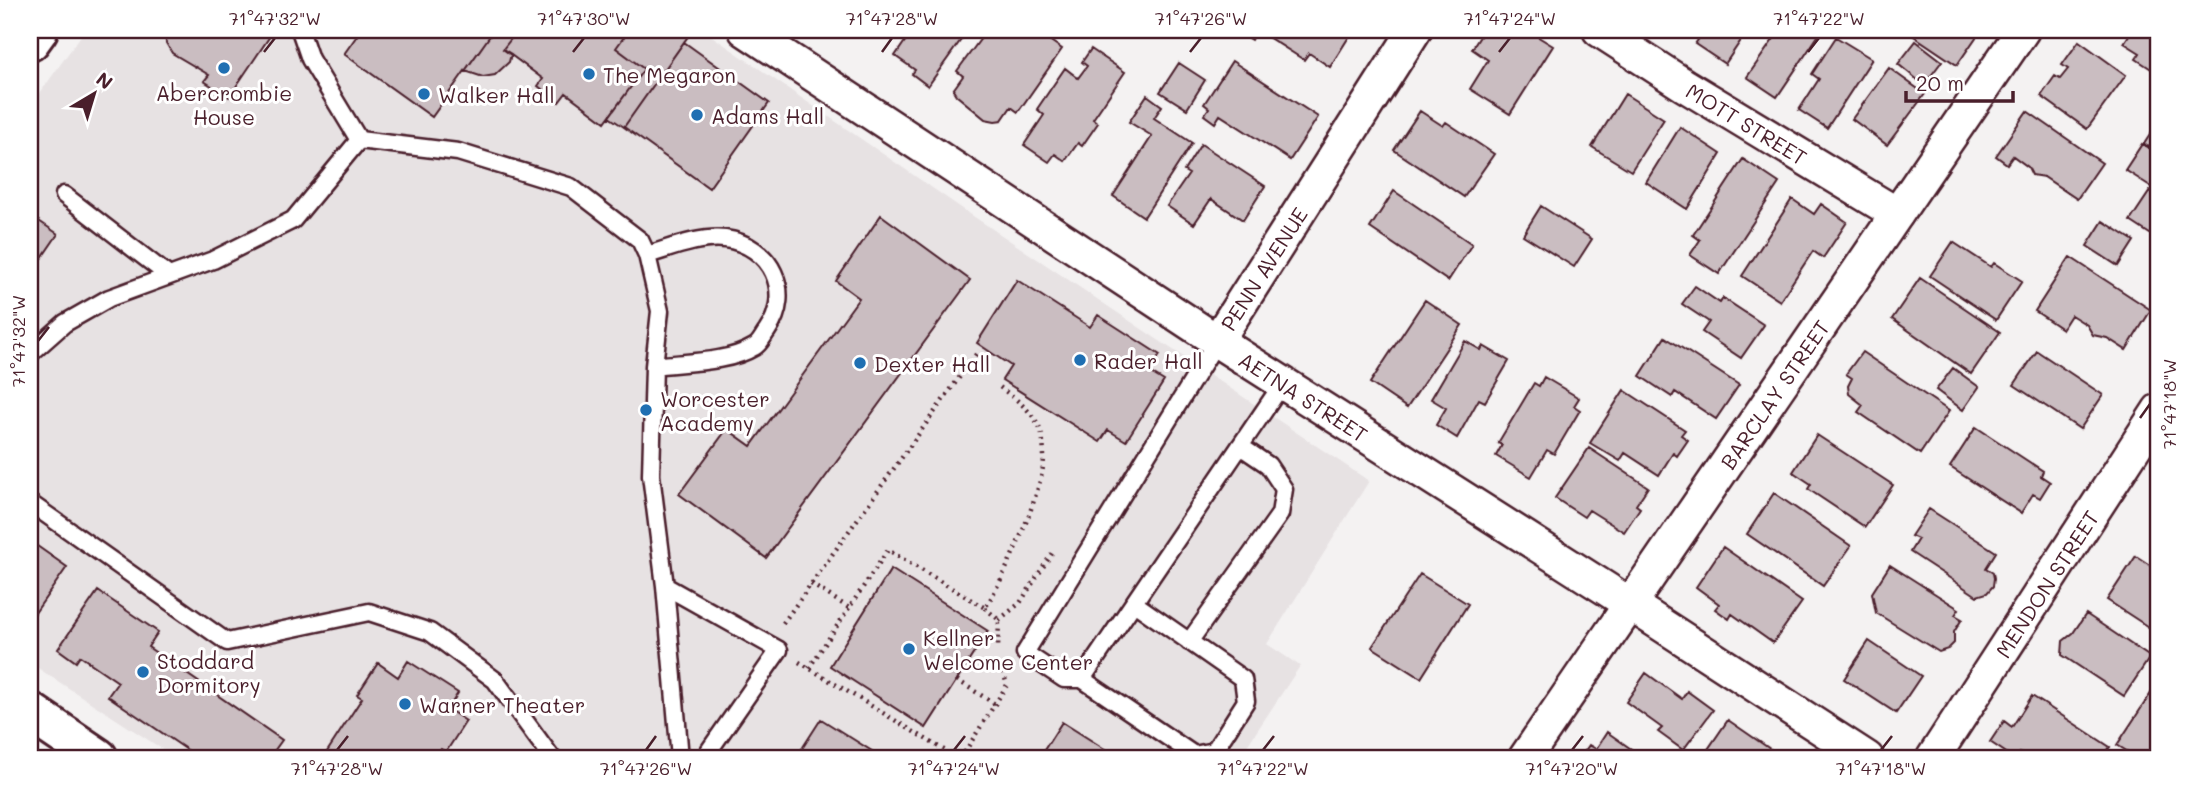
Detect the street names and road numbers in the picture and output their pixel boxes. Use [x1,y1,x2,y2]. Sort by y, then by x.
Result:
street label: MOTT STREET [1682,76,1812,170]
street label: PENN AVENUE [1214,202,1312,335]
street label: BARCLAY STREET [1713,314,1835,474]
street label: AETNA STREET [1234,345,1373,447]
street label: MENDON STREET [1989,505,2104,662]

